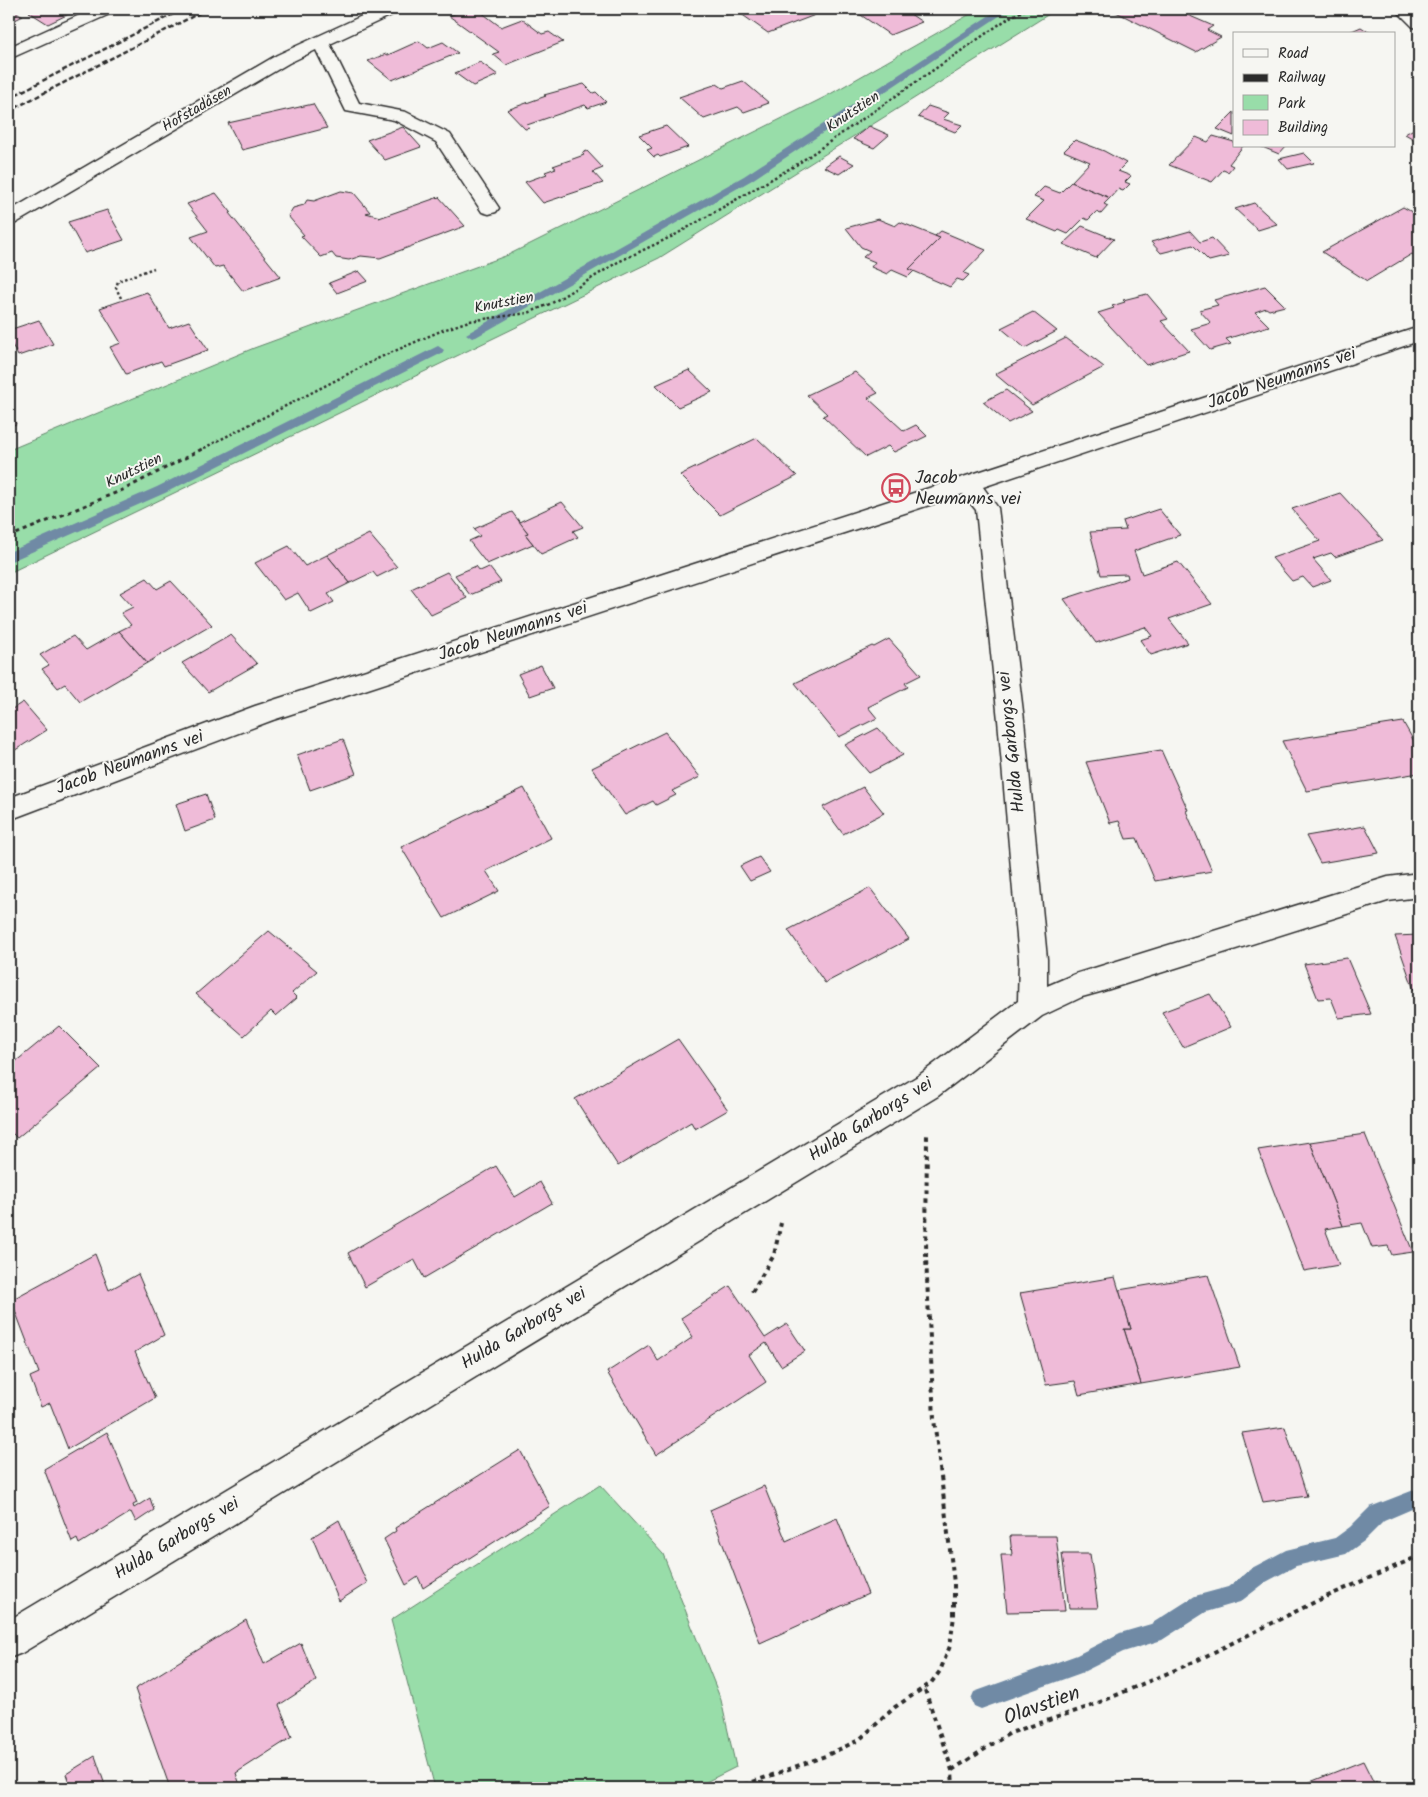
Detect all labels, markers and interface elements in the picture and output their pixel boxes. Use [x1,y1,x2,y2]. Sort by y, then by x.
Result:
legend [1233,32,1396,148]
text: Road [1278,42,1309,66]
text: Railway [1278,66,1326,90]
street label: Hofstadåsen [157,79,237,139]
street label: Knutstien [821,85,885,139]
text: Park [1278,92,1306,116]
text: Building [1278,116,1328,140]
street label: Knutstien [472,285,536,321]
street label: Jacob Neumanns vei [1204,340,1361,418]
street label: Knutstien [102,447,166,495]
place label: Jacob Neumanns vei [915,464,1021,514]
bus stop icon: Jacob Neumanns vei [881,473,911,503]
street label: Jacob Neumanns vei [435,594,592,670]
street label: Hulda Garborgs vei [990,669,1034,814]
street label: Jacob Neumanns vei [52,723,209,803]
street label: Hulda Garborgs vei [803,1070,940,1170]
street label: Hulda Garborgs vei [456,1280,593,1378]
street label: Hulda Garborgs vei [109,1490,246,1588]
street label: Olavstien [999,1677,1085,1735]

